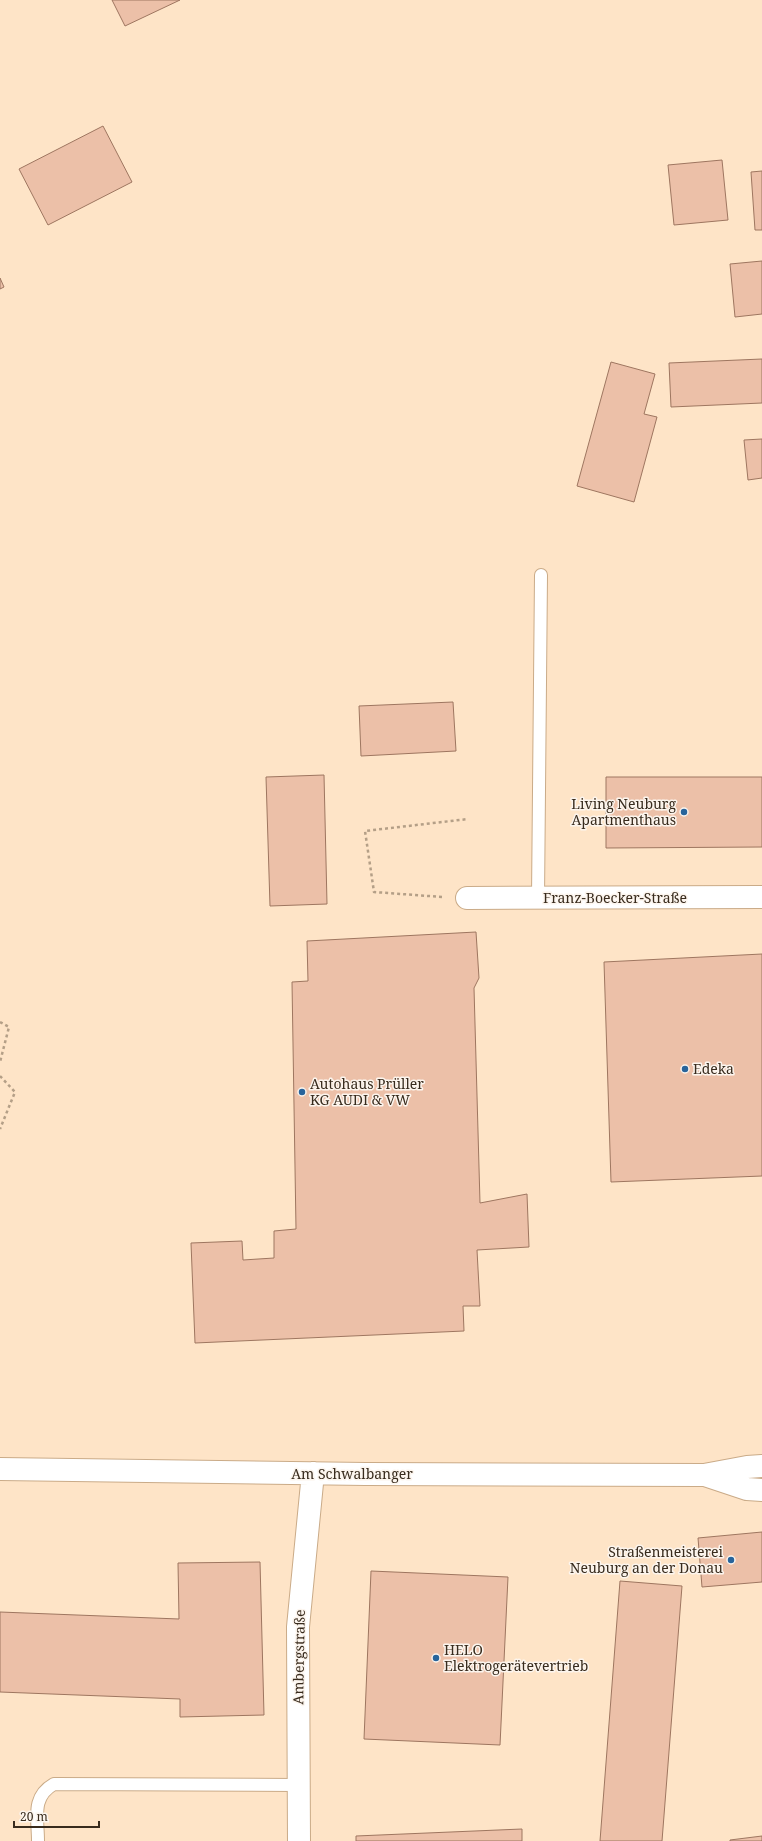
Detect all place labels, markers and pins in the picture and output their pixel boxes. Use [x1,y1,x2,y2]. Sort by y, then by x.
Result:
place label: Living Neuburg Apartmenthaus [571,794,676,829]
marker: Living Neuburg Apartmenthaus [679,807,689,817]
place label: Edeka [693,1059,734,1078]
marker: Edeka [680,1064,690,1074]
place label: Autohaus Prüller KG AUDI & VW [310,1074,424,1109]
marker: Autohaus Prüller KG AUDI & VW [297,1087,307,1097]
place label: Straßenmeisterei Neuburg an der Donau [570,1542,724,1577]
marker: Straßenmeisterei Neuburg an der Donau [726,1555,736,1565]
place label: HELO Elektrogerätevertrieb [444,1640,588,1675]
marker: HELO Elektrogerätevertrieb [431,1653,441,1663]

